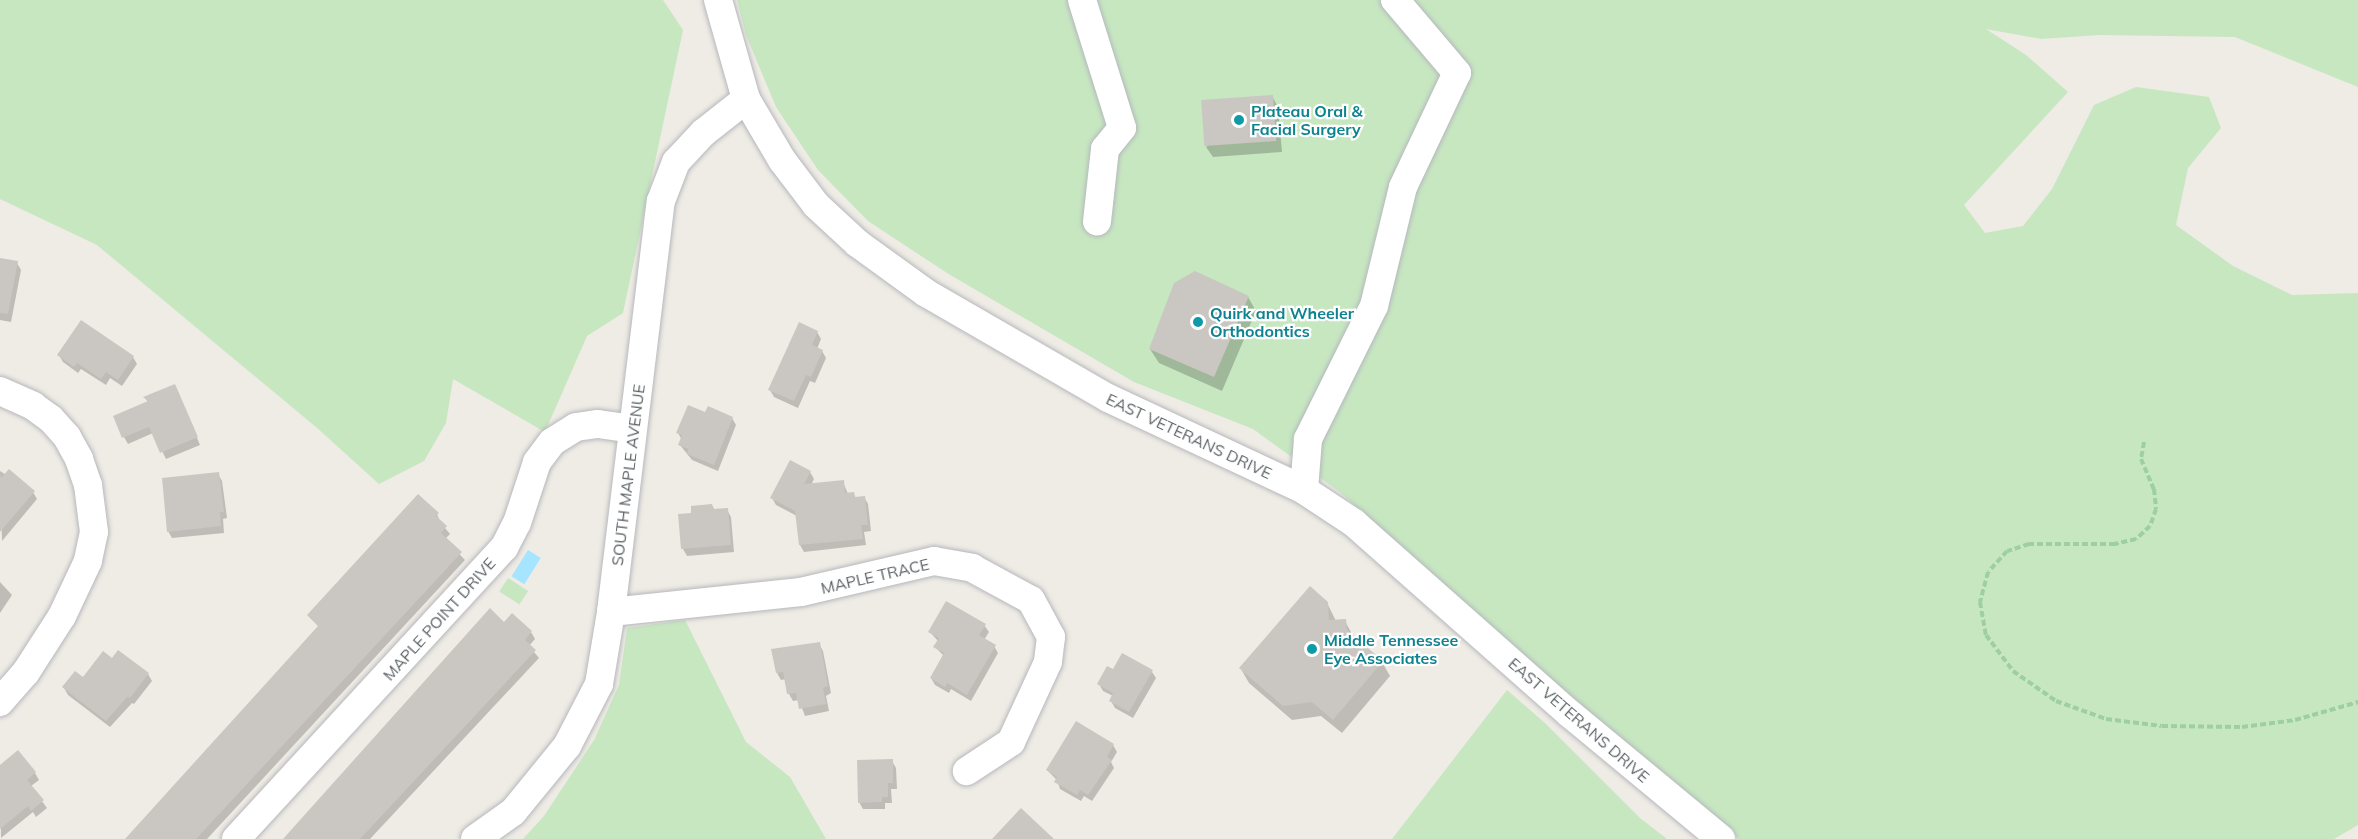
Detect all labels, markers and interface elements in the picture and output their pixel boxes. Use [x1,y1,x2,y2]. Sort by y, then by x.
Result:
place label: Plateau Oral & Facial Surgery [1251,101,1363,139]
marker: Plateau Oral & Facial Surgery [1232,113,1246,127]
place label: Quirk and Wheeler Orthodontics [1210,303,1354,341]
marker: Quirk and Wheeler Orthodontics [1191,315,1205,329]
street label: SOUTH MAPLE AVENUE [607,383,649,567]
street label: EAST VETERANS DRIVE [1103,389,1275,483]
street label: MAPLE POINT DRIVE [379,554,499,684]
street label: MAPLE TRACE [819,554,931,598]
place label: Middle Tennessee Eye Associates [1324,630,1458,668]
marker: Middle Tennessee Eye Associates [1305,642,1319,656]
street label: EAST VETERANS DRIVE [1505,654,1653,786]

